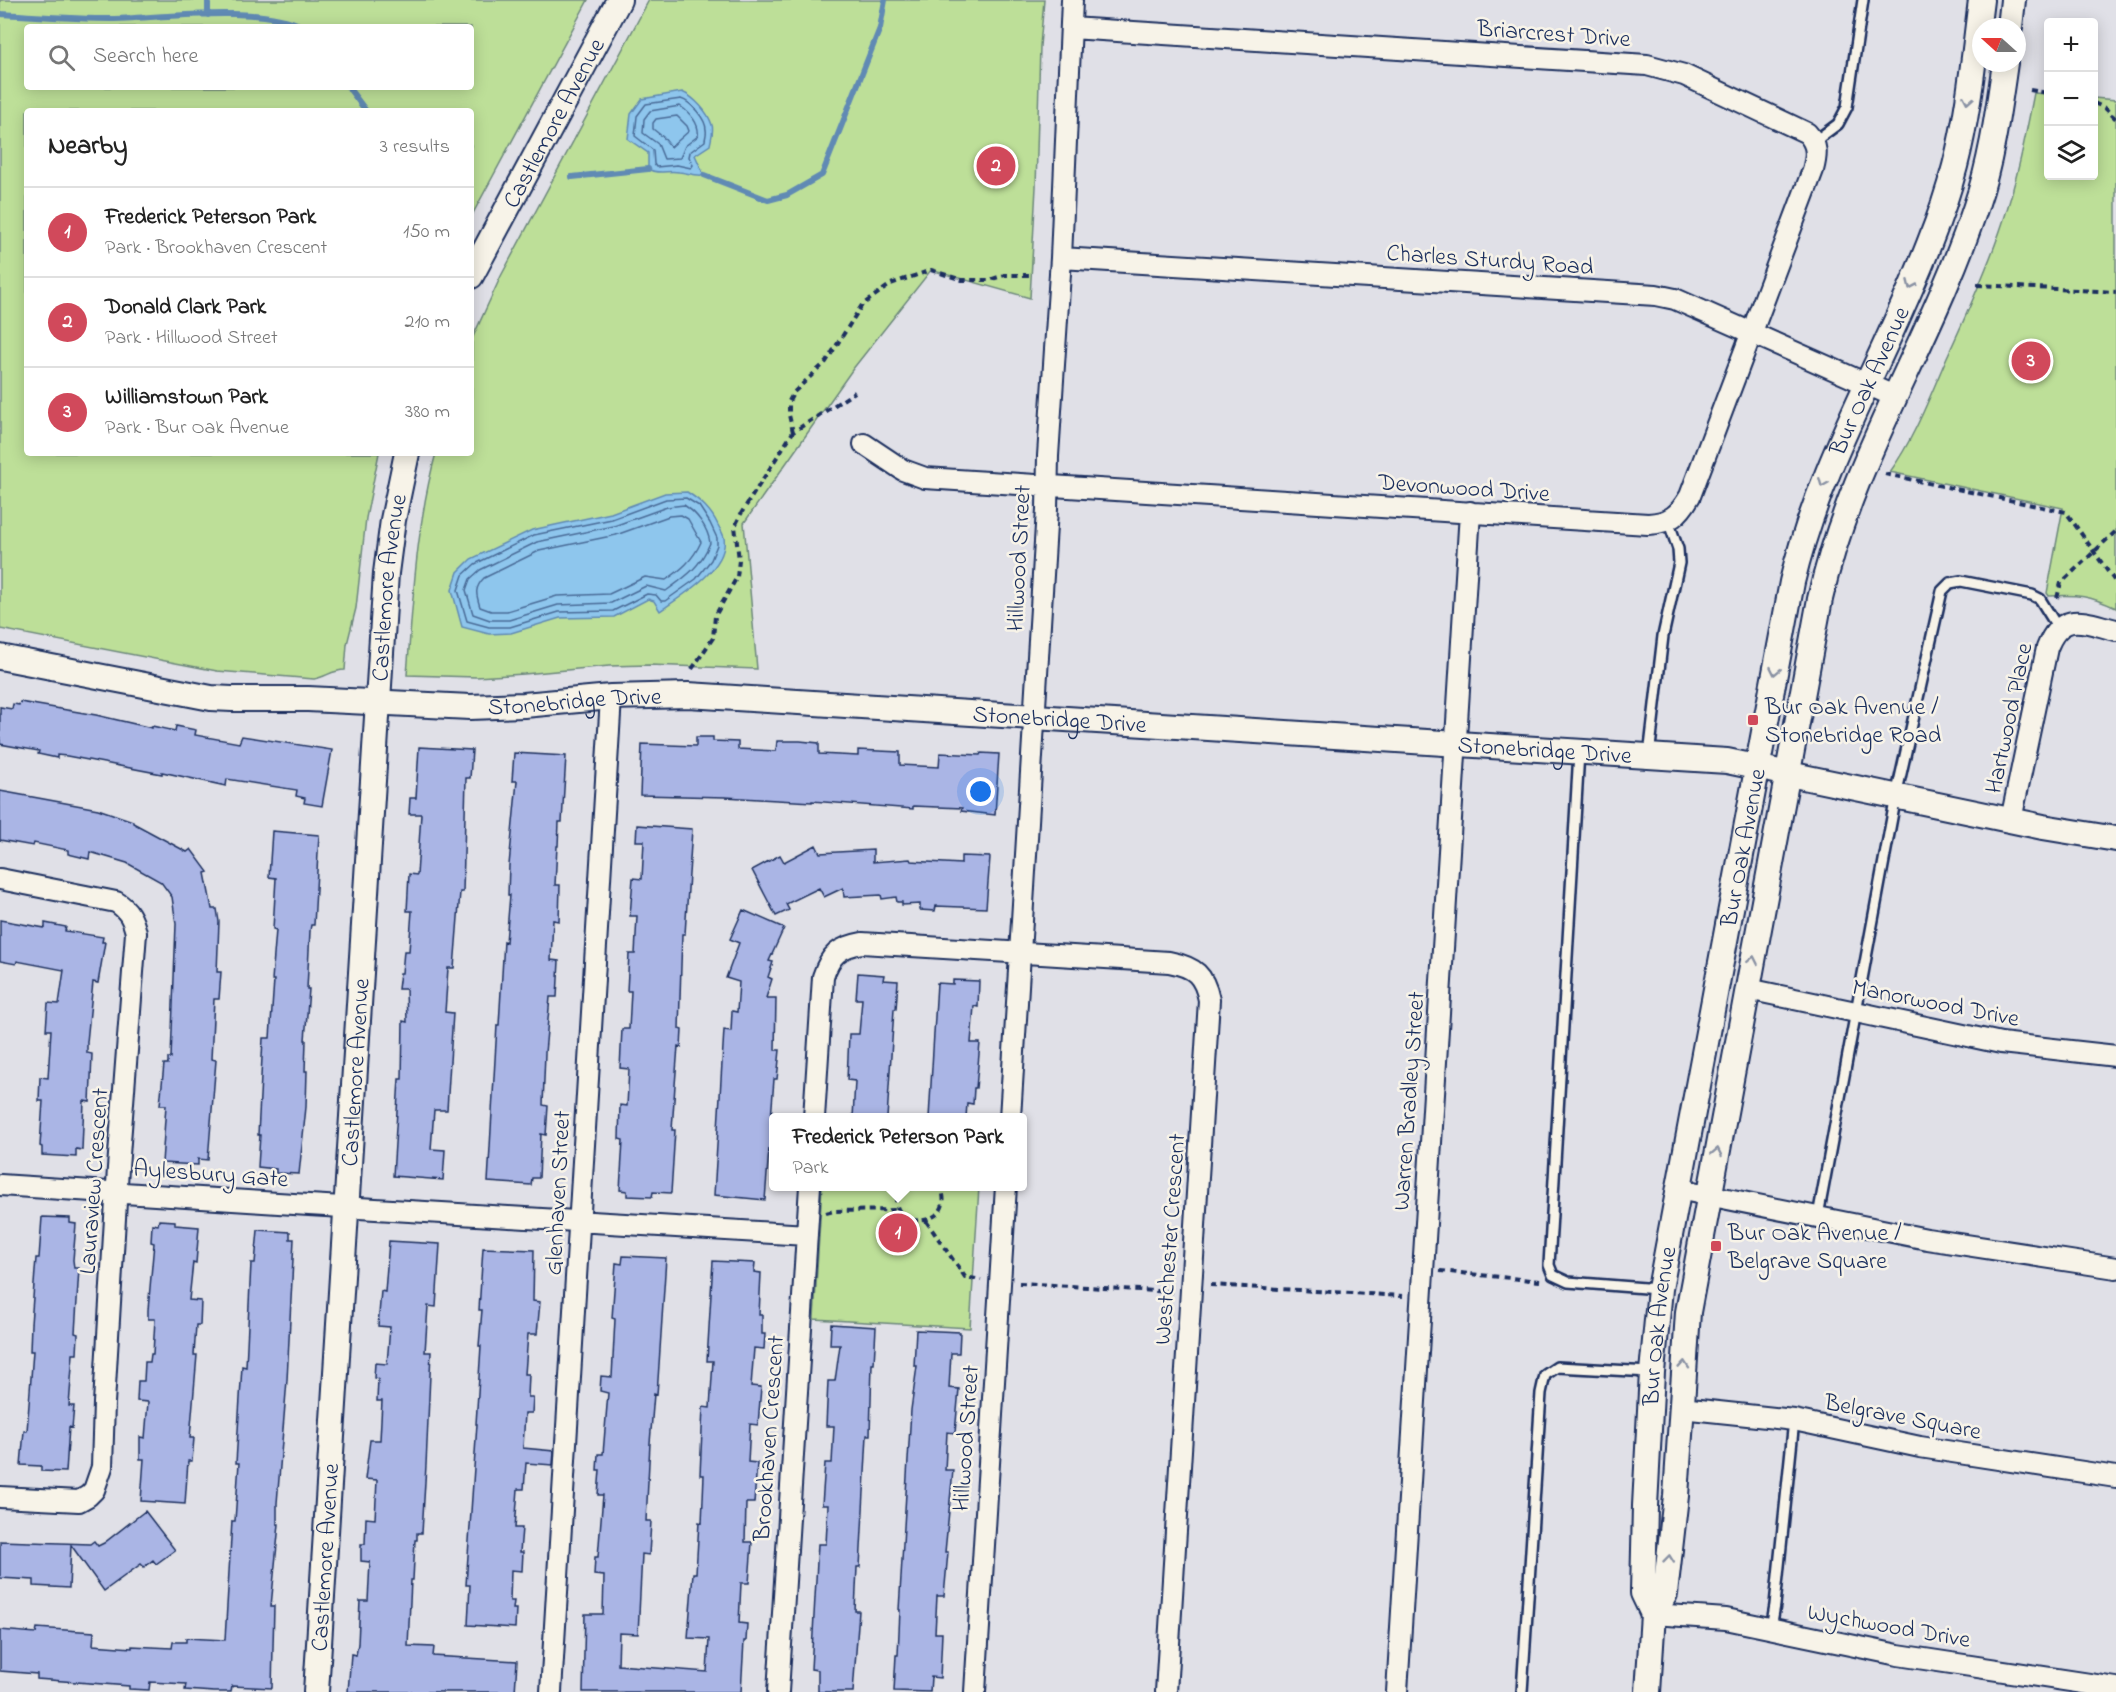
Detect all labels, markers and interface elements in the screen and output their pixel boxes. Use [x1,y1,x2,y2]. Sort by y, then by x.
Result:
street label: Briarcrest Drive [1475,13,1632,58]
north arrow [1972,18,2026,72]
map controls [2044,18,2098,180]
button: + [2044,18,2098,72]
search box [24,24,474,90]
street label: Castlemore Avenue [495,32,615,215]
icon: search [45,41,78,74]
text: Search here [93,41,198,73]
button: − [2044,72,2098,126]
one-way arrow [1962,95,1974,104]
button: layers [2044,126,2098,180]
text: Nearby [48,128,127,166]
text: 3 results [380,133,450,162]
pin: 2 [976,144,1016,188]
text: Frederick Peterson Park [105,202,316,234]
text: 1 [64,218,71,247]
text: 150 m [403,218,450,247]
text: Park · Brookhaven Crescent [105,234,327,263]
street label: Charles Sturdy Road [1385,237,1595,287]
one-way arrow [1906,279,1918,290]
text: Donald Clark Park [105,292,266,324]
street label: Bur Oak Avenue [1822,301,1921,462]
text: 2 [63,308,72,337]
text: 210 m [405,308,450,337]
text: Park · Hillwood Street [105,324,278,353]
pin: 3 [2012,338,2050,384]
text: Williamstown Park [105,382,268,414]
text: 3 [63,398,72,427]
text: 380 m [405,398,450,427]
text: Park · Bur Oak Avenue [105,414,289,443]
street label: Devonwood Drive [1376,466,1551,513]
one-way arrow [1818,476,1830,487]
street label: Hillwood Street [999,484,1042,632]
street label: Castlemore Avenue [364,491,418,682]
street label: Hartwood Place [1977,640,2044,797]
one-way arrow [1769,666,1782,676]
street label: Stonebridge Drive [487,681,662,726]
place label: Bur Oak Avenue / Stonebridge Road [1764,691,1942,754]
street label: Stonebridge Drive [971,698,1148,744]
marker: Bur Oak Avenue / Stonebridge Road [1746,713,1760,727]
street label: Stonebridge Drive [1456,729,1633,775]
street label: Bur Oak Avenue [1713,766,1777,931]
your location [966,777,995,806]
one-way arrow [1746,955,1759,965]
street label: Manorwood Drive [1849,971,2022,1038]
street label: Castlemore Avenue [334,977,381,1167]
street label: Warren Bradley Street [1385,990,1437,1212]
street label: Lauraview Crescent [72,1087,119,1276]
street label: Glenhaven Street [538,1110,581,1276]
popup [769,1113,1027,1191]
text: Frederick Peterson Park [792,1122,1004,1154]
street label: Westchester Crescent [1147,1132,1196,1346]
one-way arrow [1710,1147,1723,1157]
street label: Aylesbury Gate [132,1153,290,1199]
text: Park [792,1154,829,1183]
pin: 1 [878,1210,918,1256]
place label: Bur Oak Avenue / Belgrave Square [1727,1217,1902,1280]
marker: Bur Oak Avenue / Belgrave Square [1709,1239,1723,1253]
street label: Bur Oak Avenue [1635,1243,1688,1408]
street label: Brookhaven Crescent [746,1334,795,1543]
one-way arrow [1677,1360,1690,1369]
street label: Hillwood Street [945,1364,990,1513]
street label: Belgrave Square [1820,1386,1984,1451]
street label: Castlemore Avenue [304,1462,350,1653]
one-way arrow [1662,1555,1675,1564]
street label: Wychwood Drive [1804,1596,1973,1660]

